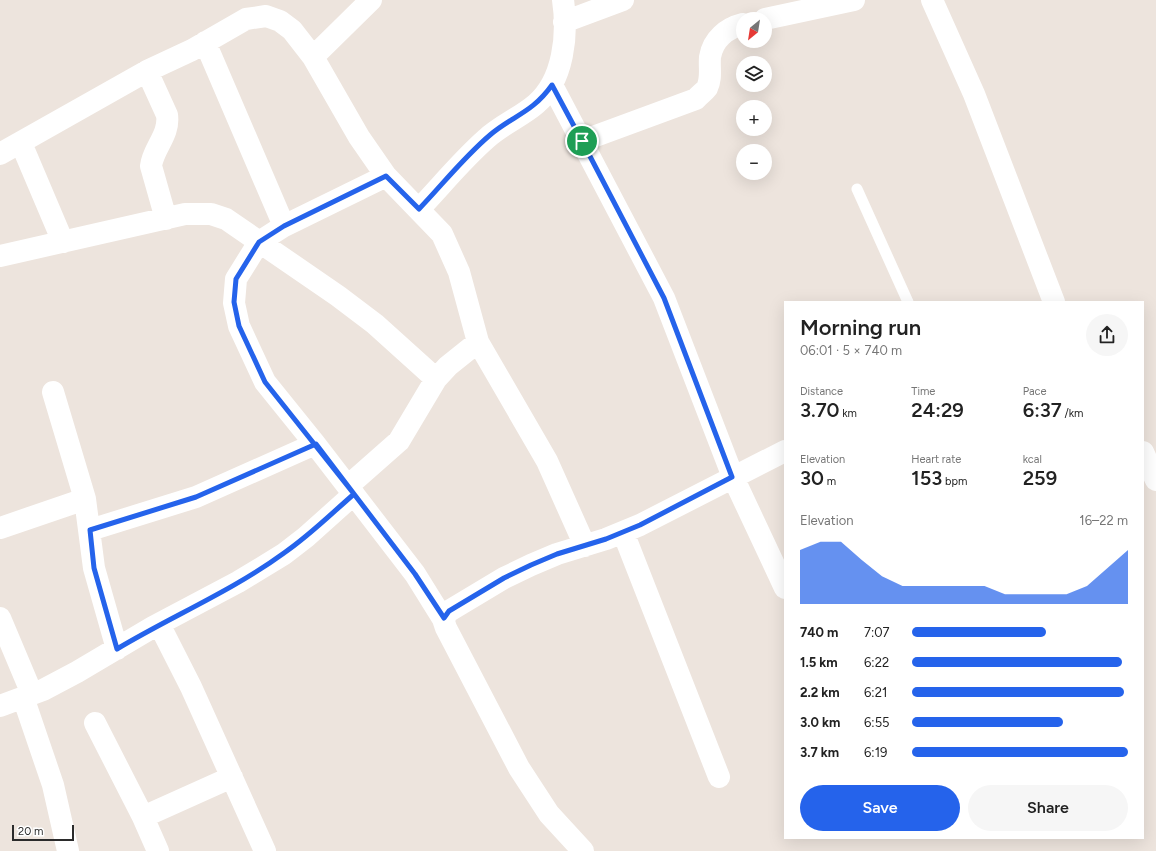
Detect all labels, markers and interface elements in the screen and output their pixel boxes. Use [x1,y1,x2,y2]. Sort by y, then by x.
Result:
north arrow [736,12,772,48]
map controls [736,12,772,180]
button: layers [736,56,772,92]
button: + [736,100,772,136]
pin [565,124,599,158]
icon: arrive [571,130,593,152]
button: − [736,144,772,180]
text: Morning run [800,314,921,341]
button: share [1086,314,1128,356]
text: 06:01 · 5 × 740 m [800,343,902,358]
text: Distance [800,385,843,398]
text: Time [911,385,935,398]
text: Pace [1023,385,1046,398]
text: 3.70 [800,398,840,422]
text: 24:29 [911,398,964,422]
text: 6:37 [1023,398,1062,422]
text: km [840,407,857,420]
text: /km [1062,407,1083,420]
text: Elevation [800,453,845,466]
text: Heart rate [911,453,961,466]
text: kcal [1023,453,1042,466]
text: 30 [800,466,824,490]
text: 153 [911,466,942,490]
text: 259 [1023,466,1057,490]
text: m [824,475,836,488]
text: bpm [942,475,967,488]
text: Elevation [800,513,853,528]
text: 16–22 m [1079,513,1128,528]
text: 740 m [800,625,838,640]
text: 7:07 [864,625,890,640]
text: 1.5 km [800,655,838,670]
text: 6:22 [864,655,889,670]
text: 2.2 km [800,685,840,700]
text: 6:21 [864,685,887,700]
text: 3.0 km [800,715,840,730]
text: 6:55 [864,715,890,730]
text: 3.7 km [800,745,839,760]
text: 6:19 [864,745,887,760]
button: Save [800,785,960,831]
button: Share [968,785,1128,831]
scale bar [12,823,74,842]
text: 20 m [18,825,43,838]

